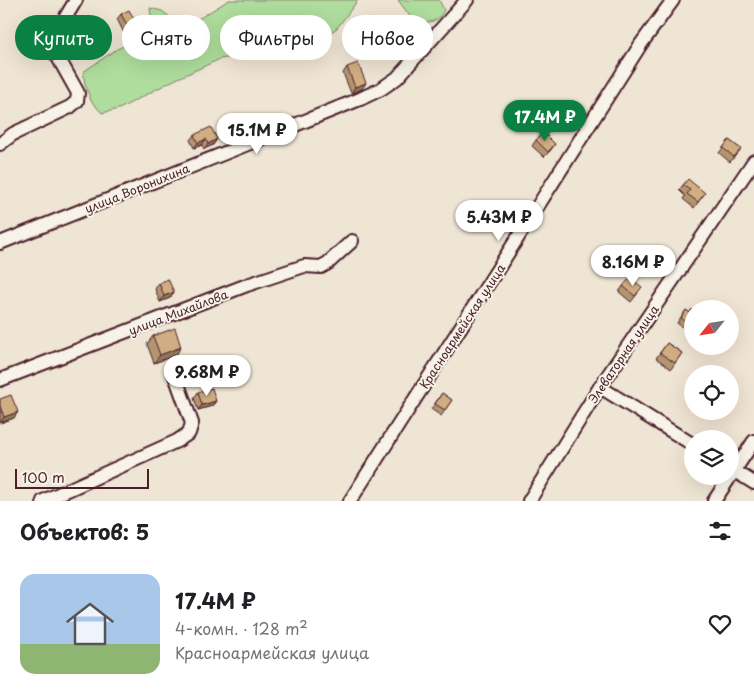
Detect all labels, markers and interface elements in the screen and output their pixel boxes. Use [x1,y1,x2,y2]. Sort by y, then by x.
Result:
chip: Купить [15,15,112,60]
chip: Снять [122,15,210,60]
chip: Фильтры [220,15,332,60]
chip: Новое [342,15,433,60]
pin: 17.4M ₽ [499,100,591,142]
text: 17.4M ₽ [514,104,576,128]
pin: 15.1M ₽ [211,112,303,155]
text: 15.1M ₽ [228,117,287,141]
street label: улица Воронихина [82,159,193,217]
pin: 5.43M ₽ [453,200,545,242]
text: 5.43M ₽ [466,204,532,228]
pin: 8.16M ₽ [587,244,679,287]
text: 8.16M ₽ [602,249,664,273]
street label: Красноармейская улица [415,260,509,392]
street label: улица Михайлова [126,285,231,339]
north arrow [684,300,739,355]
map controls [684,300,739,485]
street label: Элеваторная улица [583,301,663,407]
pin: 9.68M ₽ [161,354,253,397]
text: 9.68M ₽ [175,359,239,383]
button: locate [684,365,739,420]
button: layers [684,430,739,485]
scale bar [15,466,149,489]
text: 100 m [22,467,65,488]
text: Объектов: 5 [20,515,149,547]
icon: filters [706,517,734,545]
text: 17.4M ₽ [175,584,256,616]
icon: home [60,594,120,654]
icon: heart [706,610,734,638]
text: 4-комн. · 128 m² [175,616,308,640]
text: Красноармейская улица [175,640,369,664]

